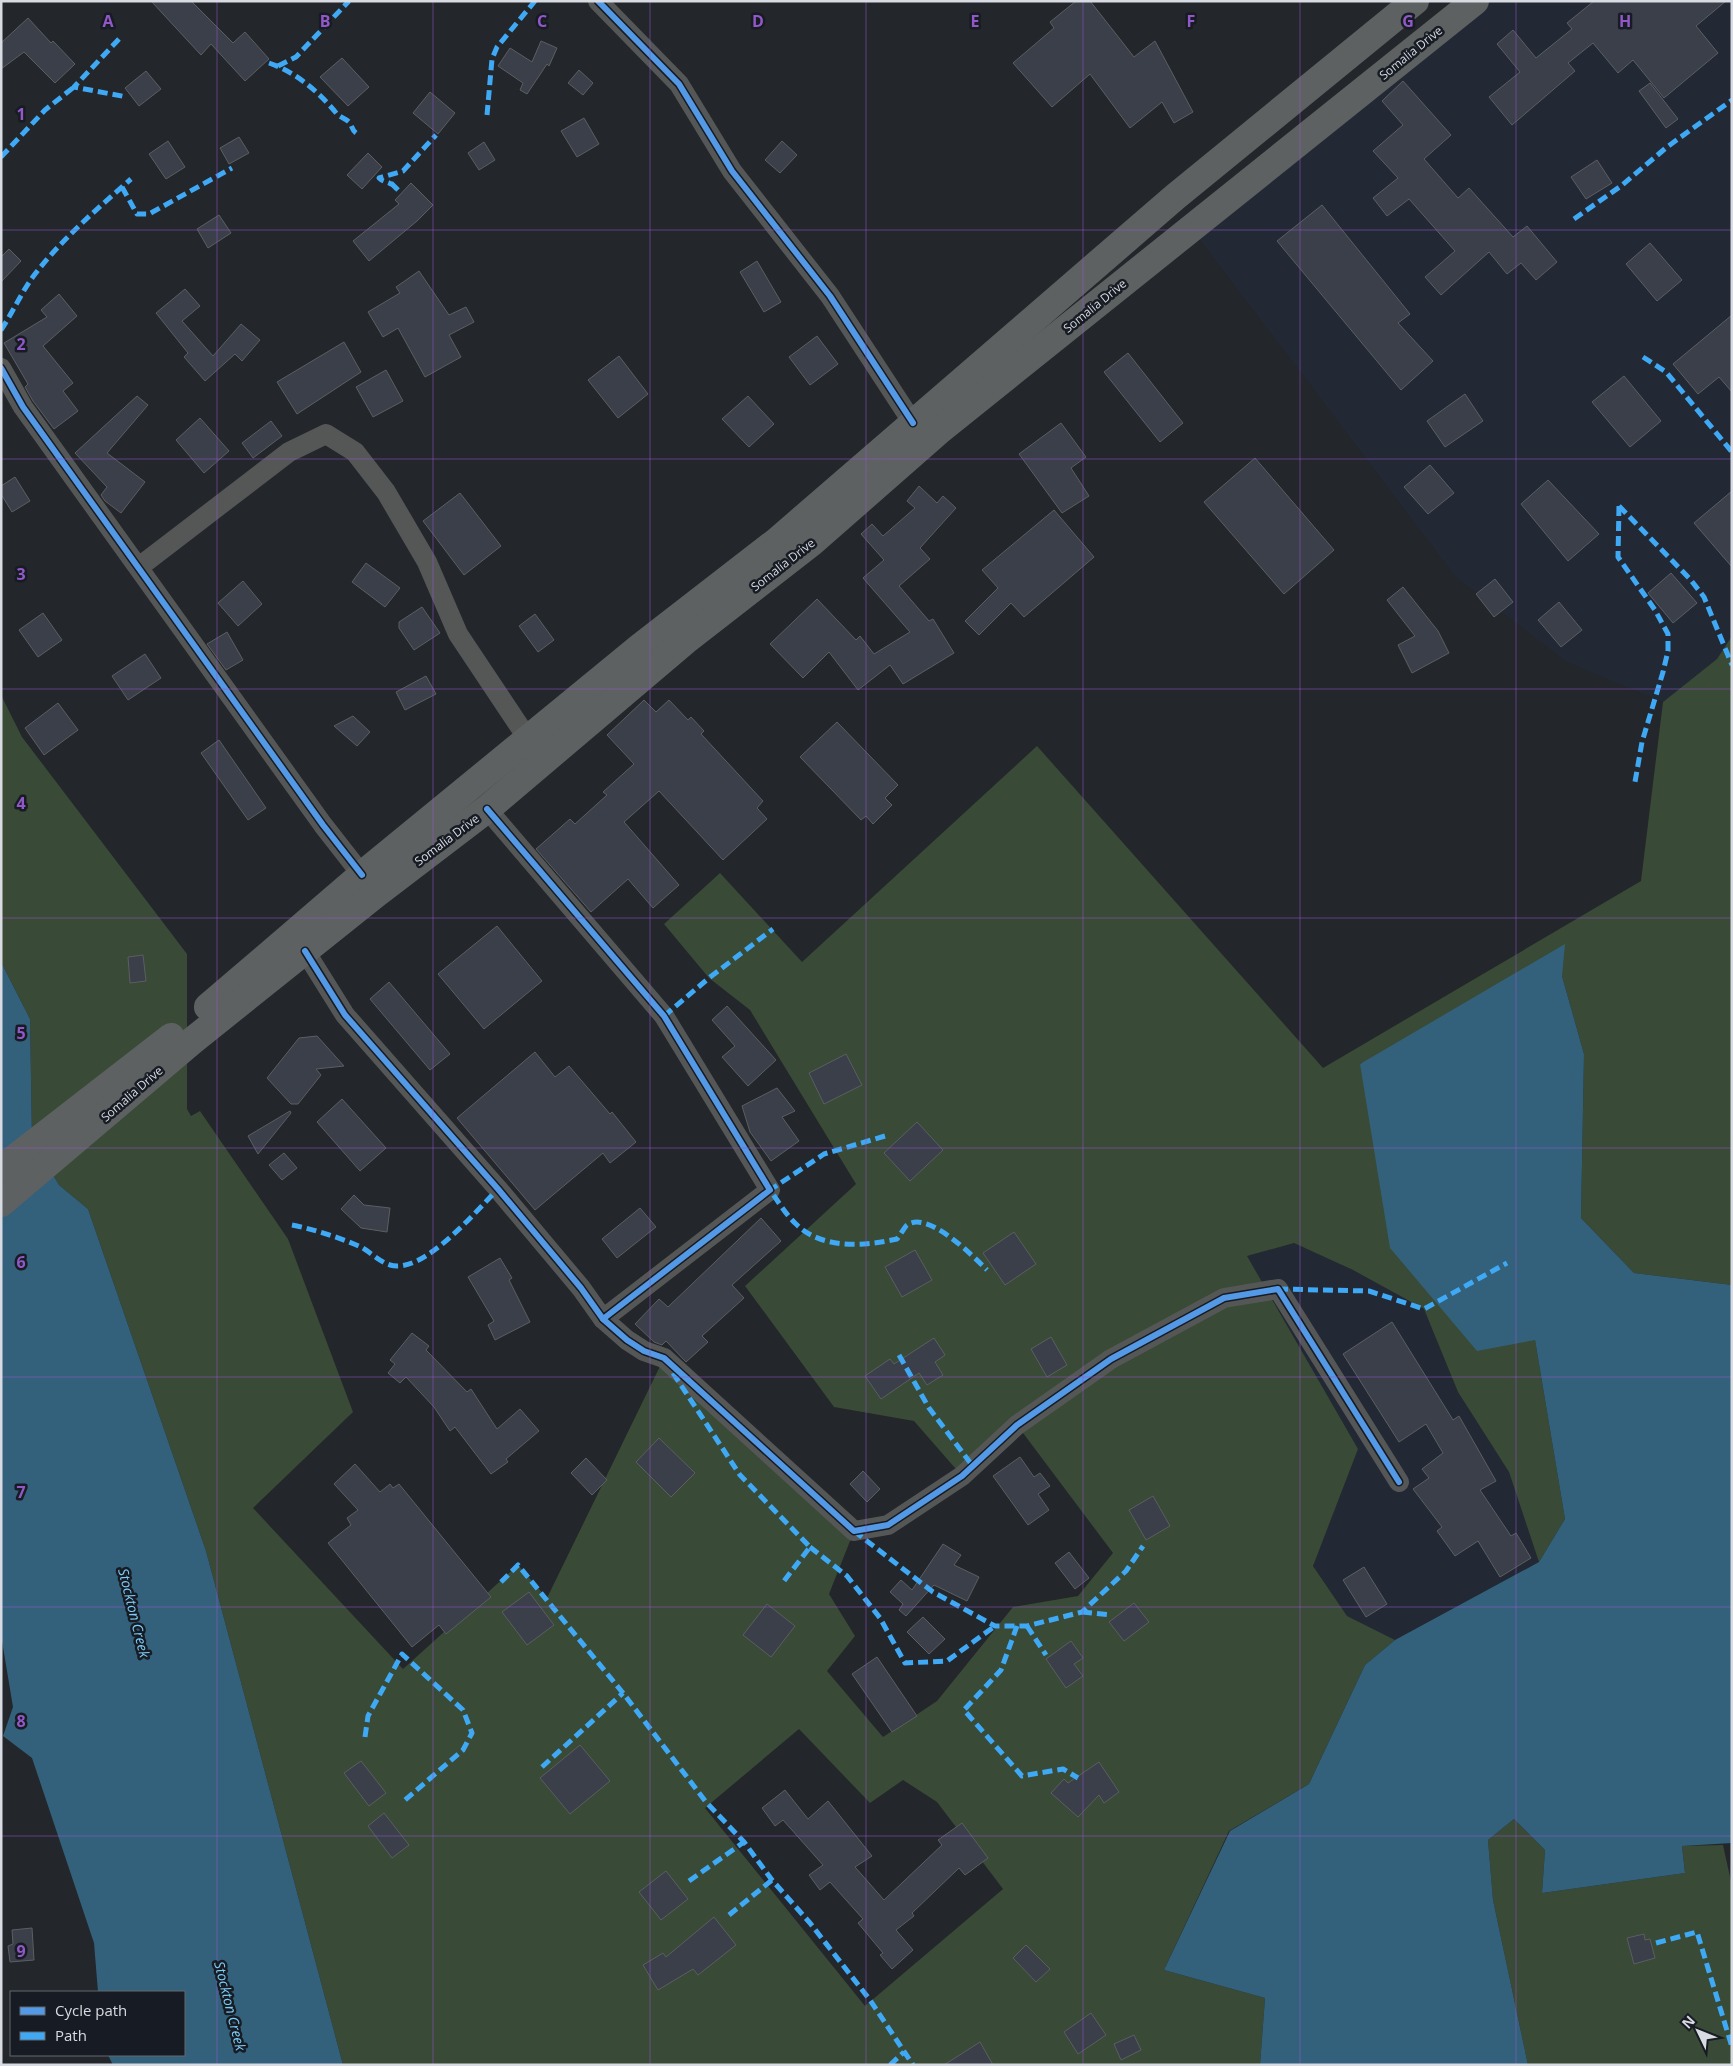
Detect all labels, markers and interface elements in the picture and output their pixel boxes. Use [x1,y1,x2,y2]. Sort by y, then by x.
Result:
text: A [102,10,114,32]
text: B [320,10,330,32]
text: C [537,10,547,32]
text: D [752,10,764,32]
text: E [971,10,980,32]
text: F [1187,10,1195,32]
text: G [1402,10,1414,32]
text: H [1619,10,1631,32]
street label: Somalia Drive [1375,22,1446,83]
text: 1 [16,103,26,125]
street label: Somalia Drive [1059,275,1130,336]
text: 2 [16,333,26,355]
street label: Somalia Drive [747,534,818,595]
text: 3 [16,563,26,585]
text: 4 [16,792,26,814]
street label: Somalia Drive [411,810,483,869]
text: 5 [16,1022,26,1044]
street label: Somalia Drive [97,1062,166,1125]
text: 6 [16,1251,26,1273]
text: 7 [16,1481,26,1503]
water label: Stockton Creek [114,1566,155,1661]
text: 8 [16,1710,26,1732]
text: 9 [16,1940,26,1962]
water label: Stockton Creek [210,1959,251,2054]
legend [10,1991,185,2056]
text: Cycle path [55,2000,127,2020]
north arrow [1673,2006,1723,2056]
text: N [1677,2011,1699,2032]
text: Path [55,2025,87,2045]

